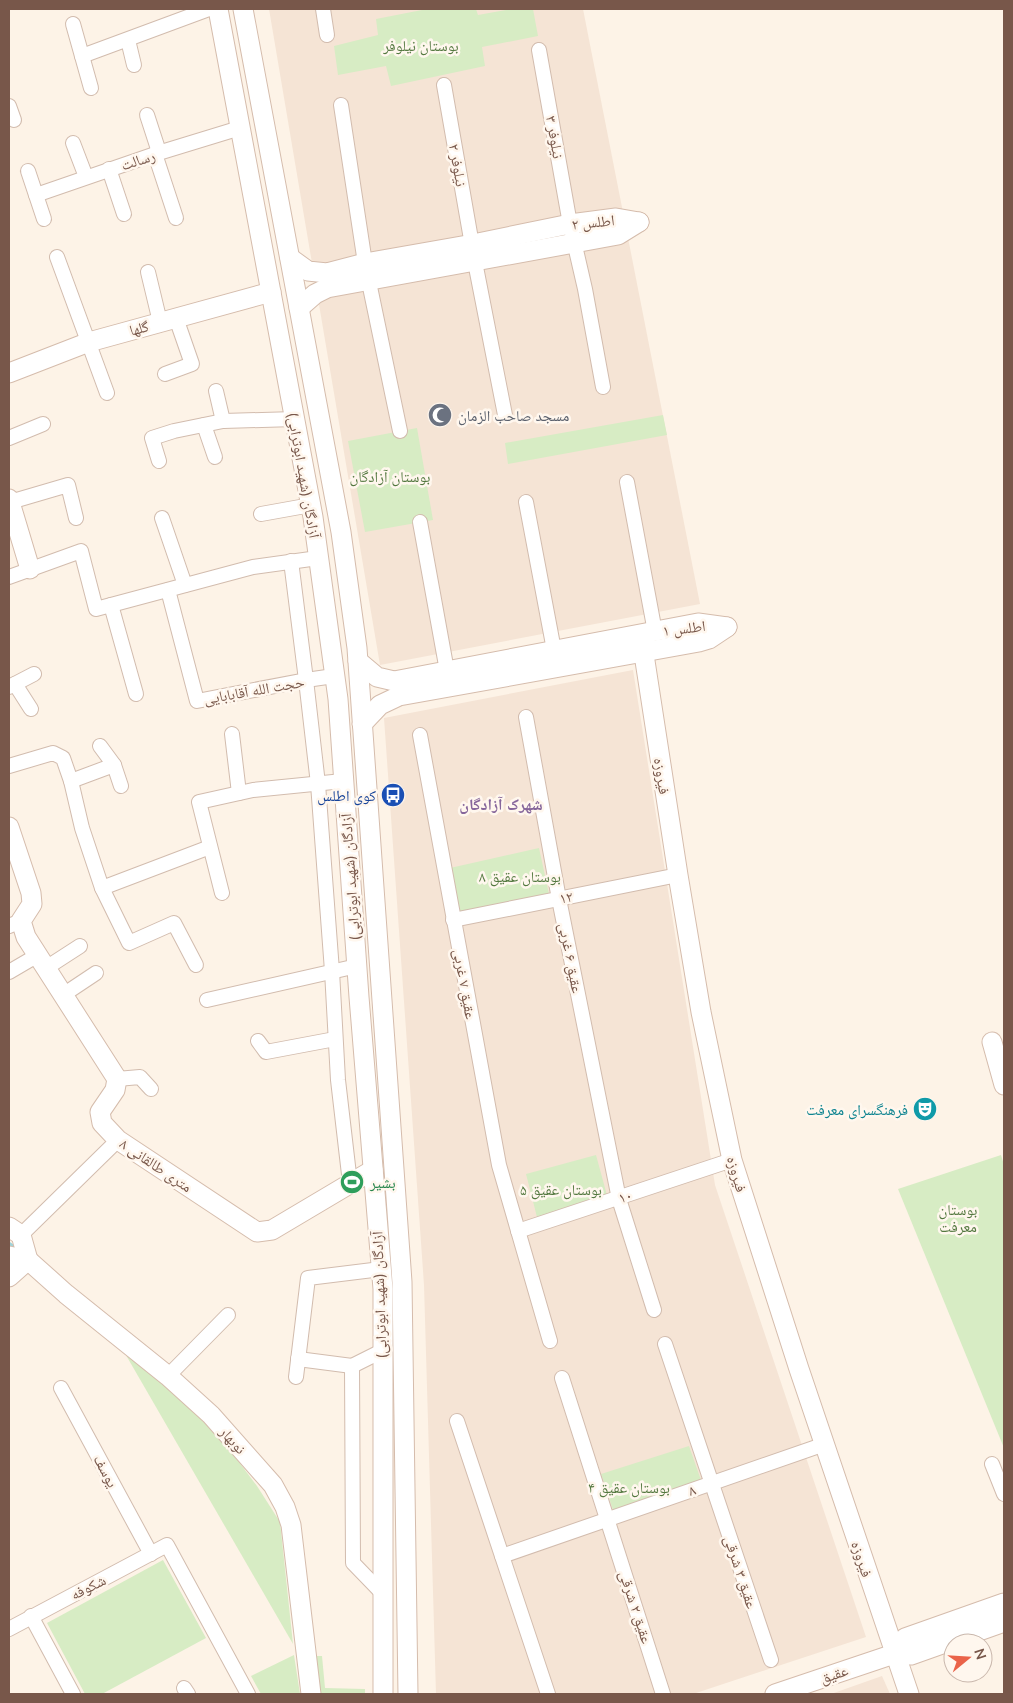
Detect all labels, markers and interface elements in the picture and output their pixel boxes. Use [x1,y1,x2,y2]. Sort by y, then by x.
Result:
park label: بوستان نیلوفر [382,36,459,56]
street label: نیلوفر ۳ [542,114,568,160]
street label: نیلوفر ۲ [445,142,471,188]
street label: رسالت [118,146,158,174]
street label: اطلس ۲ [571,210,616,235]
street label: گلها [127,316,151,340]
mosque icon: مسجد صاحب الزمان [427,402,453,428]
place label: مسجد صاحب الزمان [458,406,569,426]
street label: آزادگان (شهید ابوترابی) [283,411,325,541]
park label: بوستان آزادگان [350,467,430,487]
street label: اطلس ۱ [661,616,707,641]
street label: حجت الله آقابابایی [202,672,306,709]
street label: فیروزه [650,756,674,796]
bus stop icon: کوی اطلس [380,782,406,808]
place label: کوی اطلس [317,786,376,806]
district label: شهرک آزادگان [459,794,543,814]
street label: آزادگان (شهید ابوترابی) [336,812,365,941]
park label: بوستان عقیق ۸ [479,867,561,887]
street label: ۱۲ [558,886,575,908]
street label: عقیق ۶ غربی [554,921,587,995]
street label: عقیق ۷ غربی [448,947,481,1021]
theatre icon: فرهنگسرای معرفت [912,1096,938,1122]
place label: فرهنگسرای معرفت [806,1100,908,1120]
street label: ۸ متری طالقانی [116,1134,196,1197]
street label: فیروزه [723,1154,751,1194]
sports icon: بشیر [339,1169,365,1195]
place label: بشیر [369,1173,396,1192]
park label: بوستان عقیق ۵ [520,1180,602,1200]
street label: ۱۰ [616,1185,634,1207]
park label: بوستان معرفت [938,1200,978,1236]
street label: آزادگان (شهید ابوترابی) [367,1230,392,1359]
street label: نوبهار [215,1422,250,1458]
street label: یوسف [90,1451,123,1491]
park label: بوستان عقیق ۴ [588,1478,670,1498]
street label: ۸ [686,1480,699,1500]
street label: عقیق ۳ شرقی [719,1533,762,1612]
street label: فیروزه [847,1539,877,1579]
street label: عقیق ۲ شرقی [614,1568,657,1647]
street label: شکوفه [67,1570,109,1604]
north arrow [943,1633,993,1683]
text: N [970,1646,991,1662]
street label: عقیق [817,1660,851,1689]

